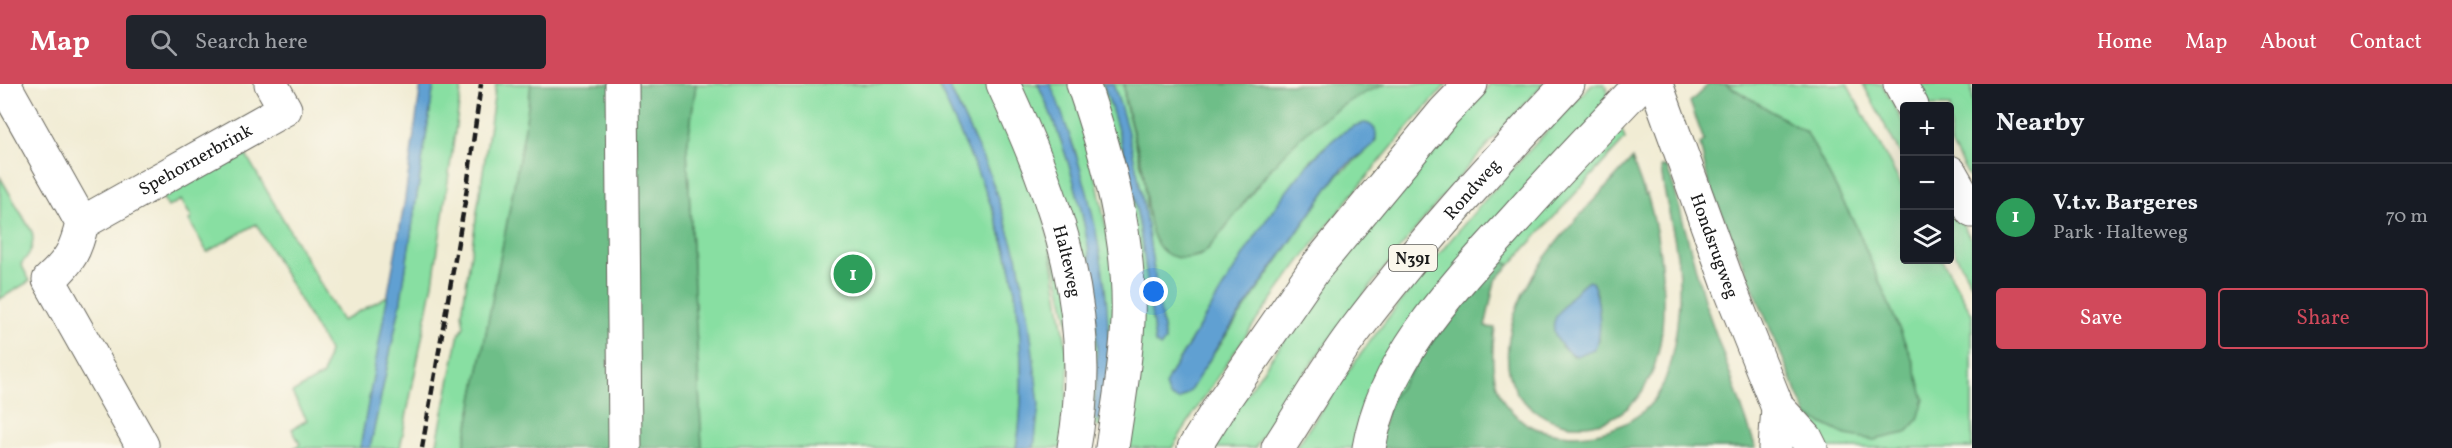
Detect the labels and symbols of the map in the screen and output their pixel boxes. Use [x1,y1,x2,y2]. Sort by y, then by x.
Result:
street label: Spehornerbrink [135,119,258,203]
street label: Rondweg [1439,154,1507,226]
street label: Hondsrugweg [1683,190,1744,303]
street label: Halteweg [1045,222,1086,300]
road number: N391 [1389,245,1437,271]
pin: 1 [834,252,872,297]
your location [1139,277,1168,306]

